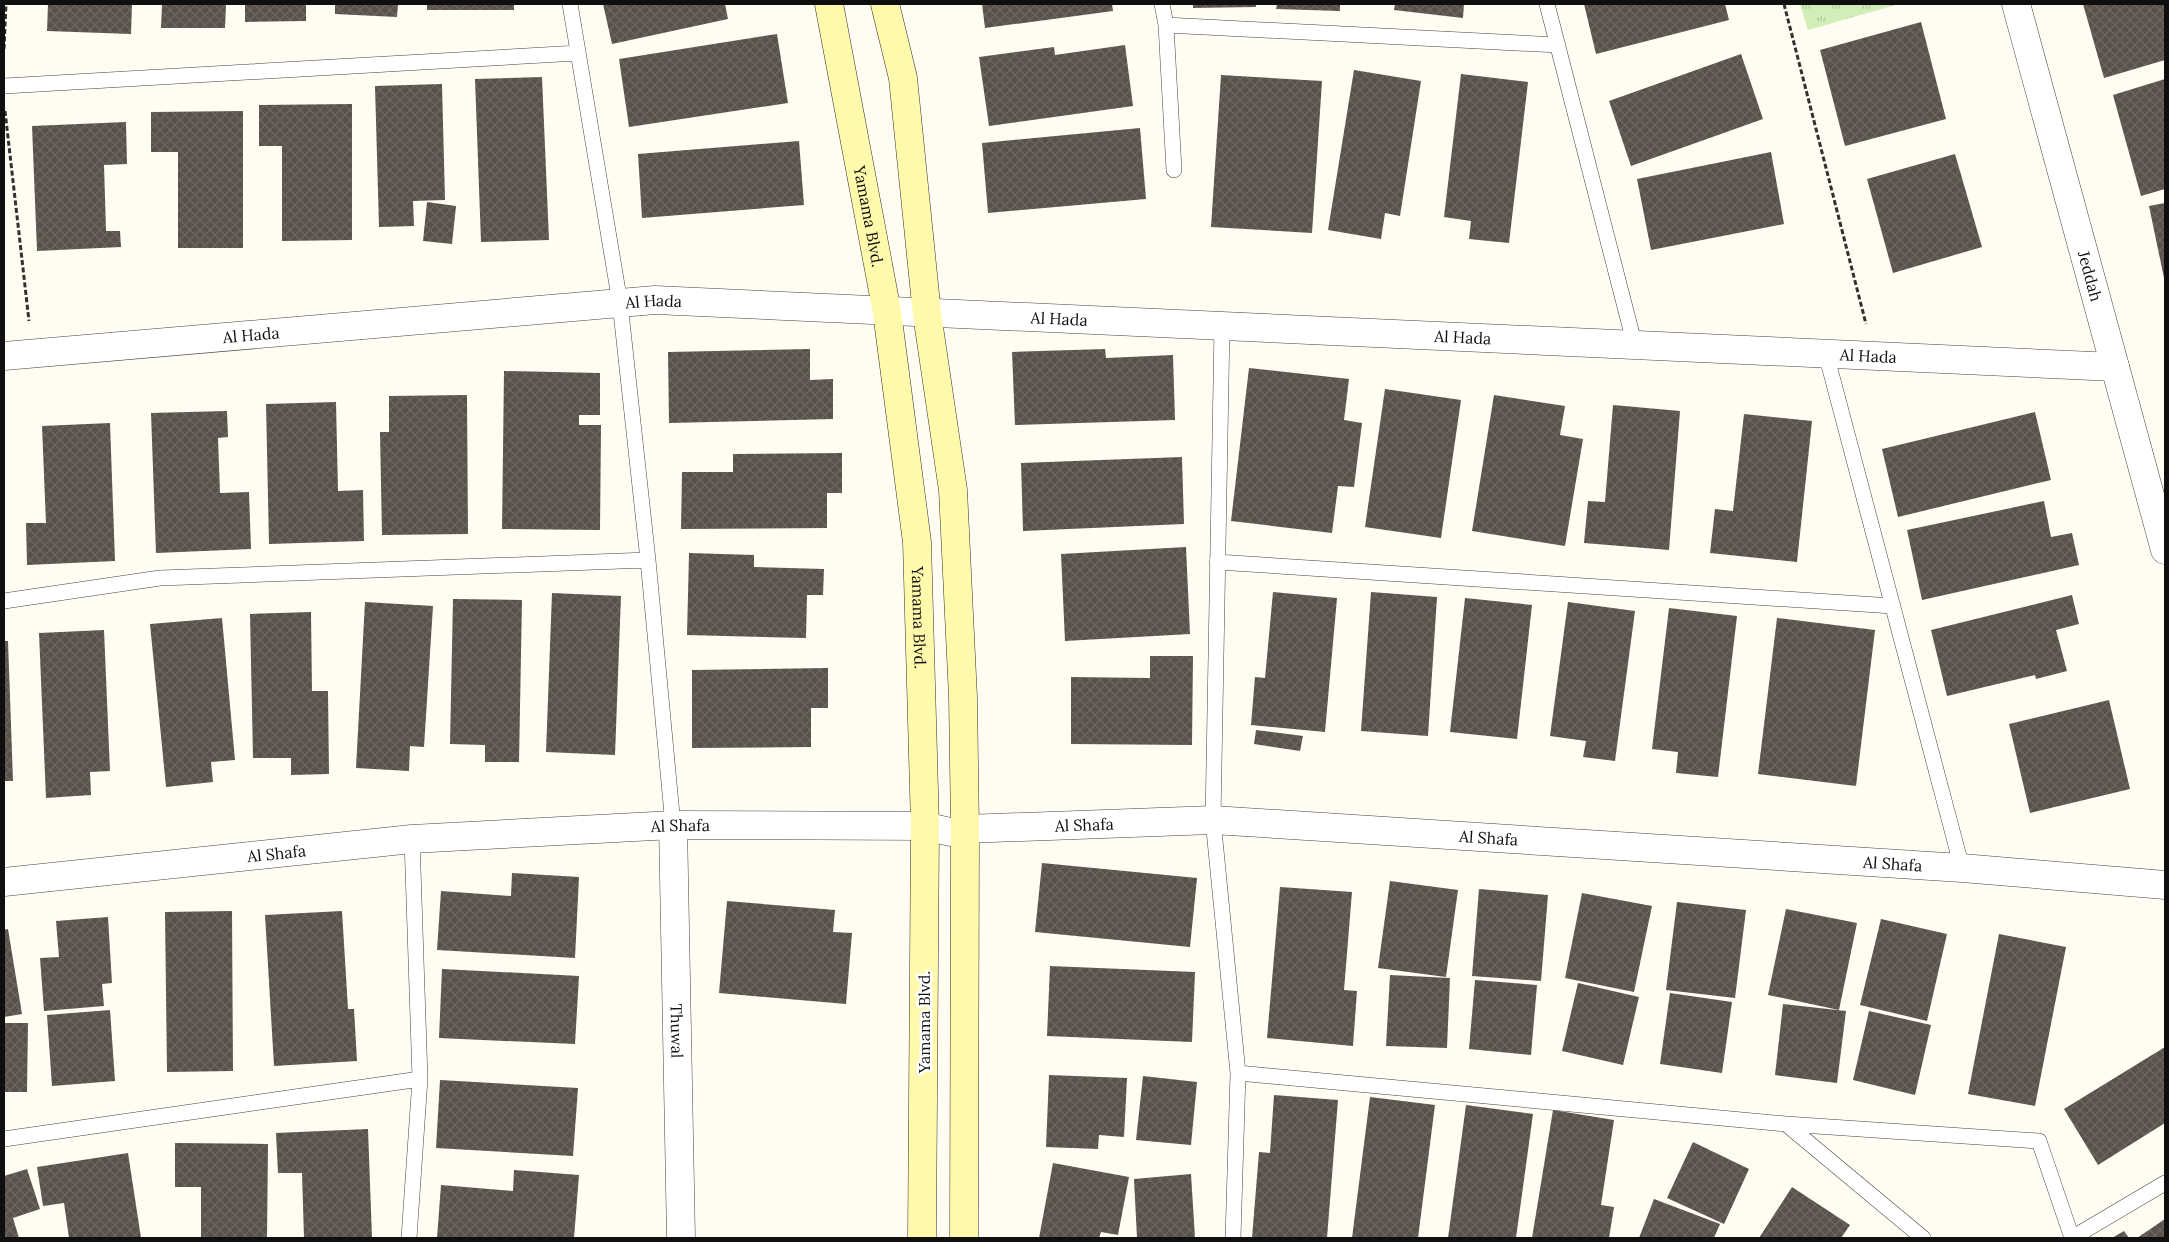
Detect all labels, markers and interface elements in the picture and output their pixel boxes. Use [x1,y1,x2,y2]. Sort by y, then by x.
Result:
street label: Yamama Blvd. [849,163,888,269]
street label: Jeddah [2074,248,2107,304]
street label: Al Hada [623,290,683,313]
street label: Al Hada [1029,307,1088,330]
street label: Al Hada [221,322,280,347]
street label: Al Hada [1433,326,1492,348]
street label: Al Hada [1838,344,1897,367]
street label: Yamama Blvd. [908,565,931,669]
street label: Al Shafa [1053,814,1114,836]
street label: Al Shafa [649,815,710,836]
street label: Al Shafa [1457,826,1519,850]
street label: Al Shafa [245,840,307,866]
street label: Al Shafa [1862,852,1923,875]
street label: Yamama Blvd. [914,971,934,1074]
street label: Thuwal [666,1003,688,1058]

